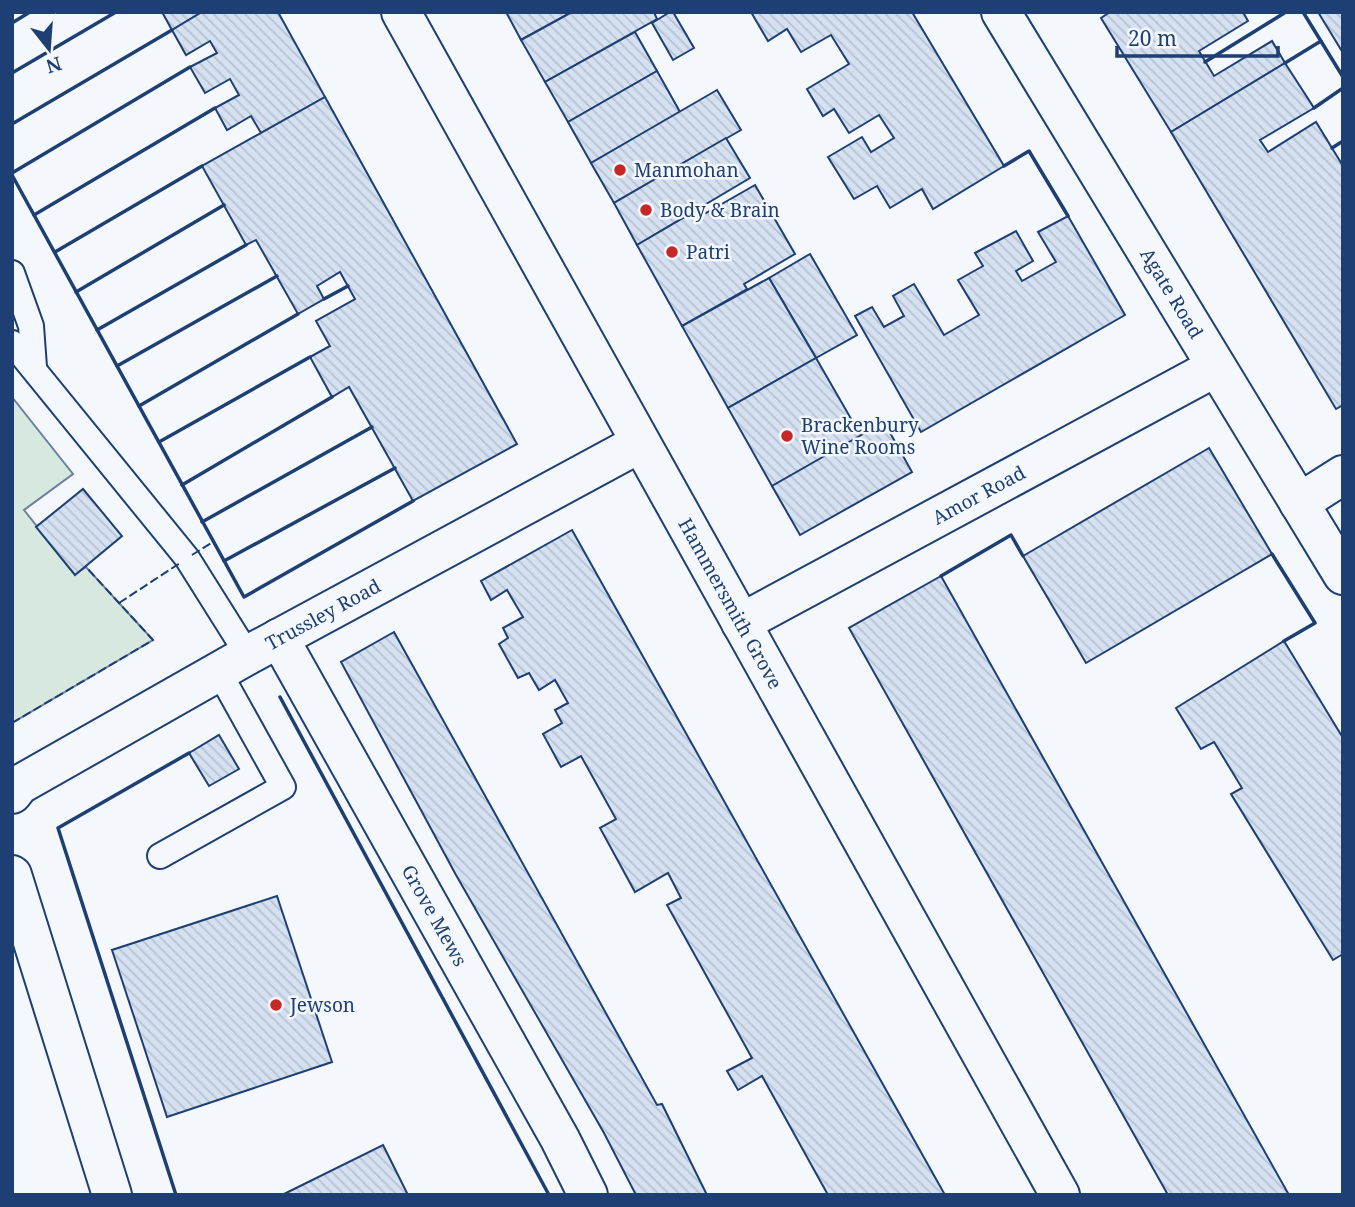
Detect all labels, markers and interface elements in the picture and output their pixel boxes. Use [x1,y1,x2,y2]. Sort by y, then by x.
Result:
north arrow [14,14,84,84]
scale bar [1117,14,1278,58]
text: 20 m [1128,24,1177,52]
text: N [43,51,65,80]
place label: Manmohan [634,157,739,183]
marker: Manmohan [612,162,628,178]
place label: Body & Brain [660,197,780,223]
marker: Body & Brain [638,202,654,218]
place label: Patri [686,239,730,265]
street label: Agate Road [1134,243,1209,344]
marker: Patri [664,244,680,260]
place label: Brackenbury Wine Rooms [801,412,919,460]
marker: Brackenbury Wine Rooms [779,428,795,444]
street label: Amor Road [928,459,1030,531]
street label: Hammersmith Grove [672,513,789,694]
street label: Trussley Road [261,573,386,656]
street label: Grove Mews [396,860,473,971]
place label: Jewson [289,992,355,1018]
marker: Jewson [268,997,284,1013]

